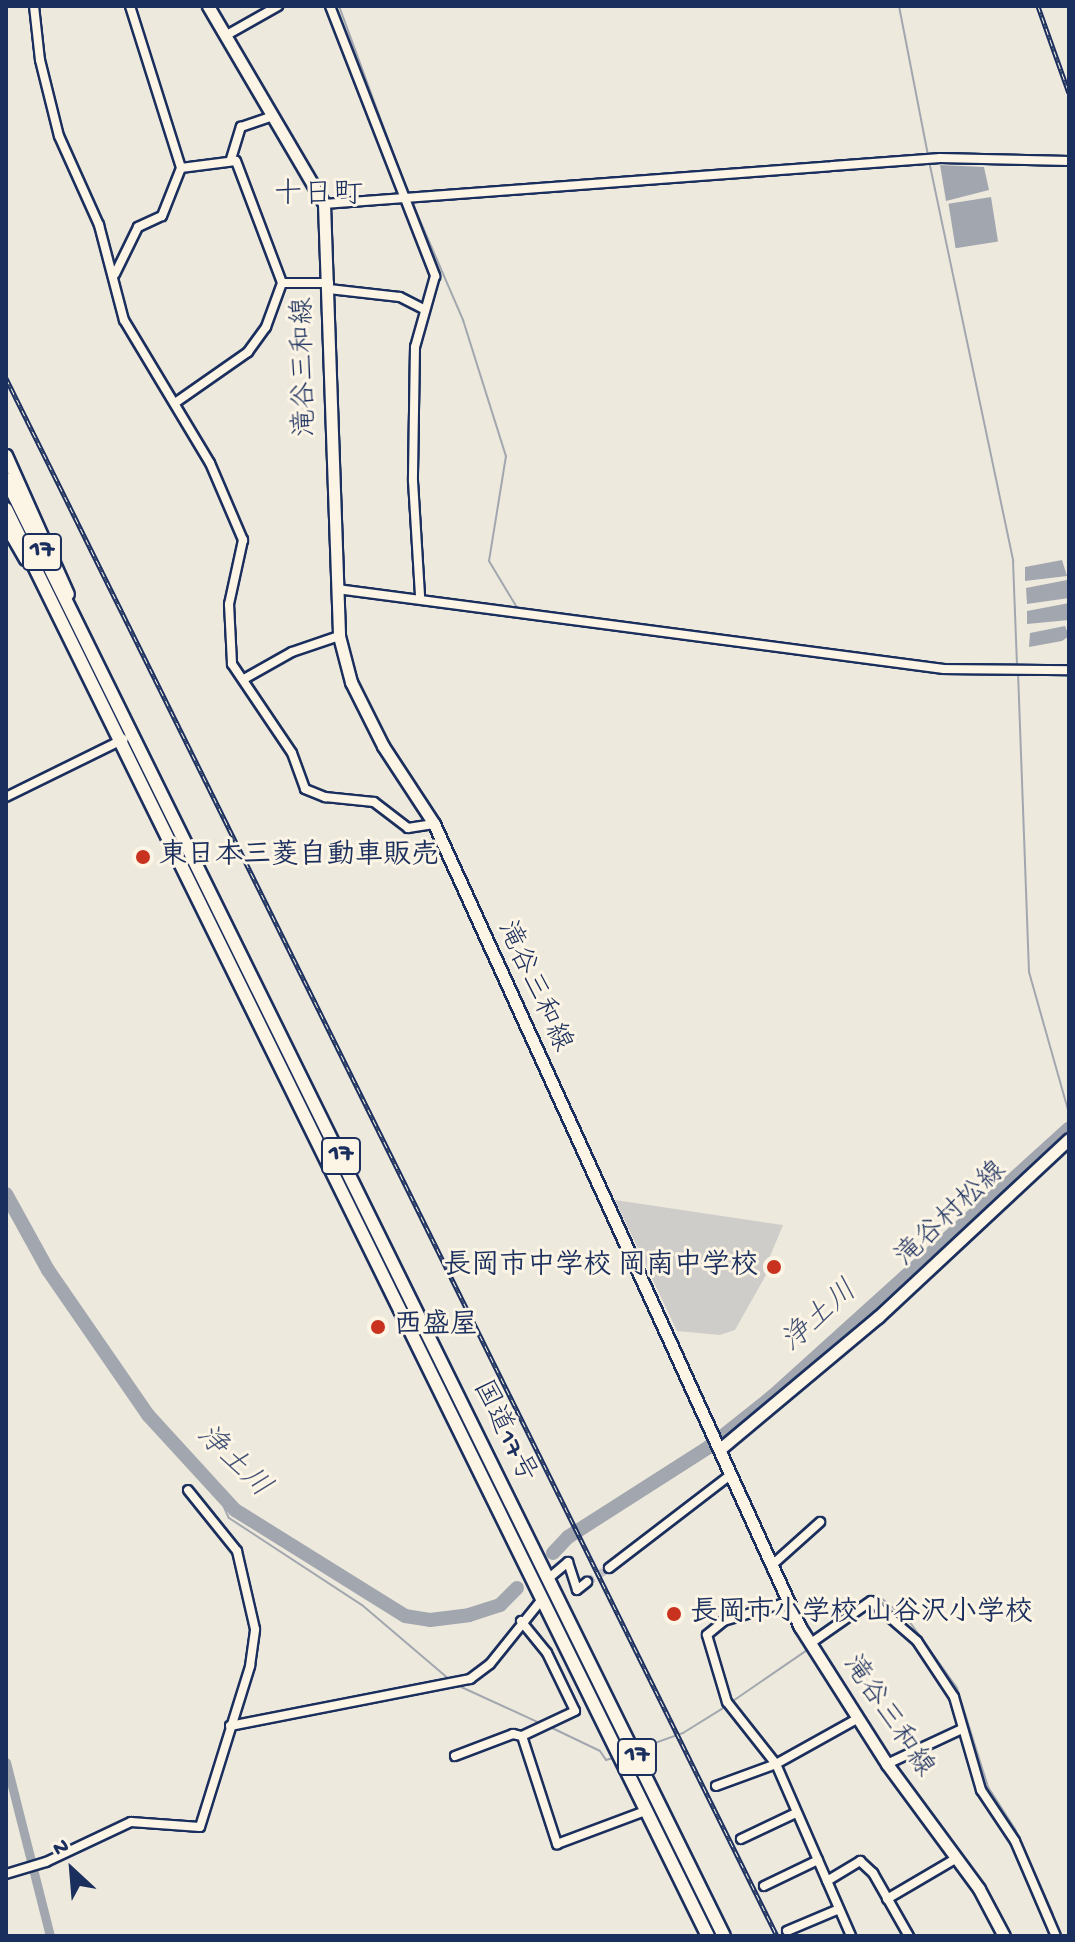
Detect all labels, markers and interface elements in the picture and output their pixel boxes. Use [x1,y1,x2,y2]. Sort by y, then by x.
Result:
district label: 十日町 [273,179,363,215]
street label: 滝谷三和線 [288,297,324,437]
road number: 17 [20,530,64,574]
place label: 東日本三菱自動車販売 [159,840,439,874]
marker: 東日本三菱自動車販売 [134,848,152,866]
street label: 滝谷三和線 [488,916,578,1058]
road number: 17 [319,1134,363,1178]
street label: 滝谷村松線 [889,1155,1015,1275]
place label: 長岡市中学校 岡南中学校 [443,1250,758,1284]
marker: 長岡市中学校 岡南中学校 [765,1258,783,1276]
water label: 浄土川 [776,1275,866,1361]
place label: 西盛屋 [394,1310,478,1344]
marker: 西盛屋 [369,1318,387,1336]
street label: 国道17号 [464,1375,542,1489]
water label: 浄土川 [187,1419,277,1507]
place label: 長岡市小学校 山谷沢小学校 [690,1597,1033,1631]
marker: 長岡市小学校 山谷沢小学校 [665,1605,683,1623]
street label: 滝谷三和線 [834,1650,940,1784]
road number: 17 [615,1735,659,1779]
north arrow [32,1830,112,1910]
text: N [49,1834,74,1863]

